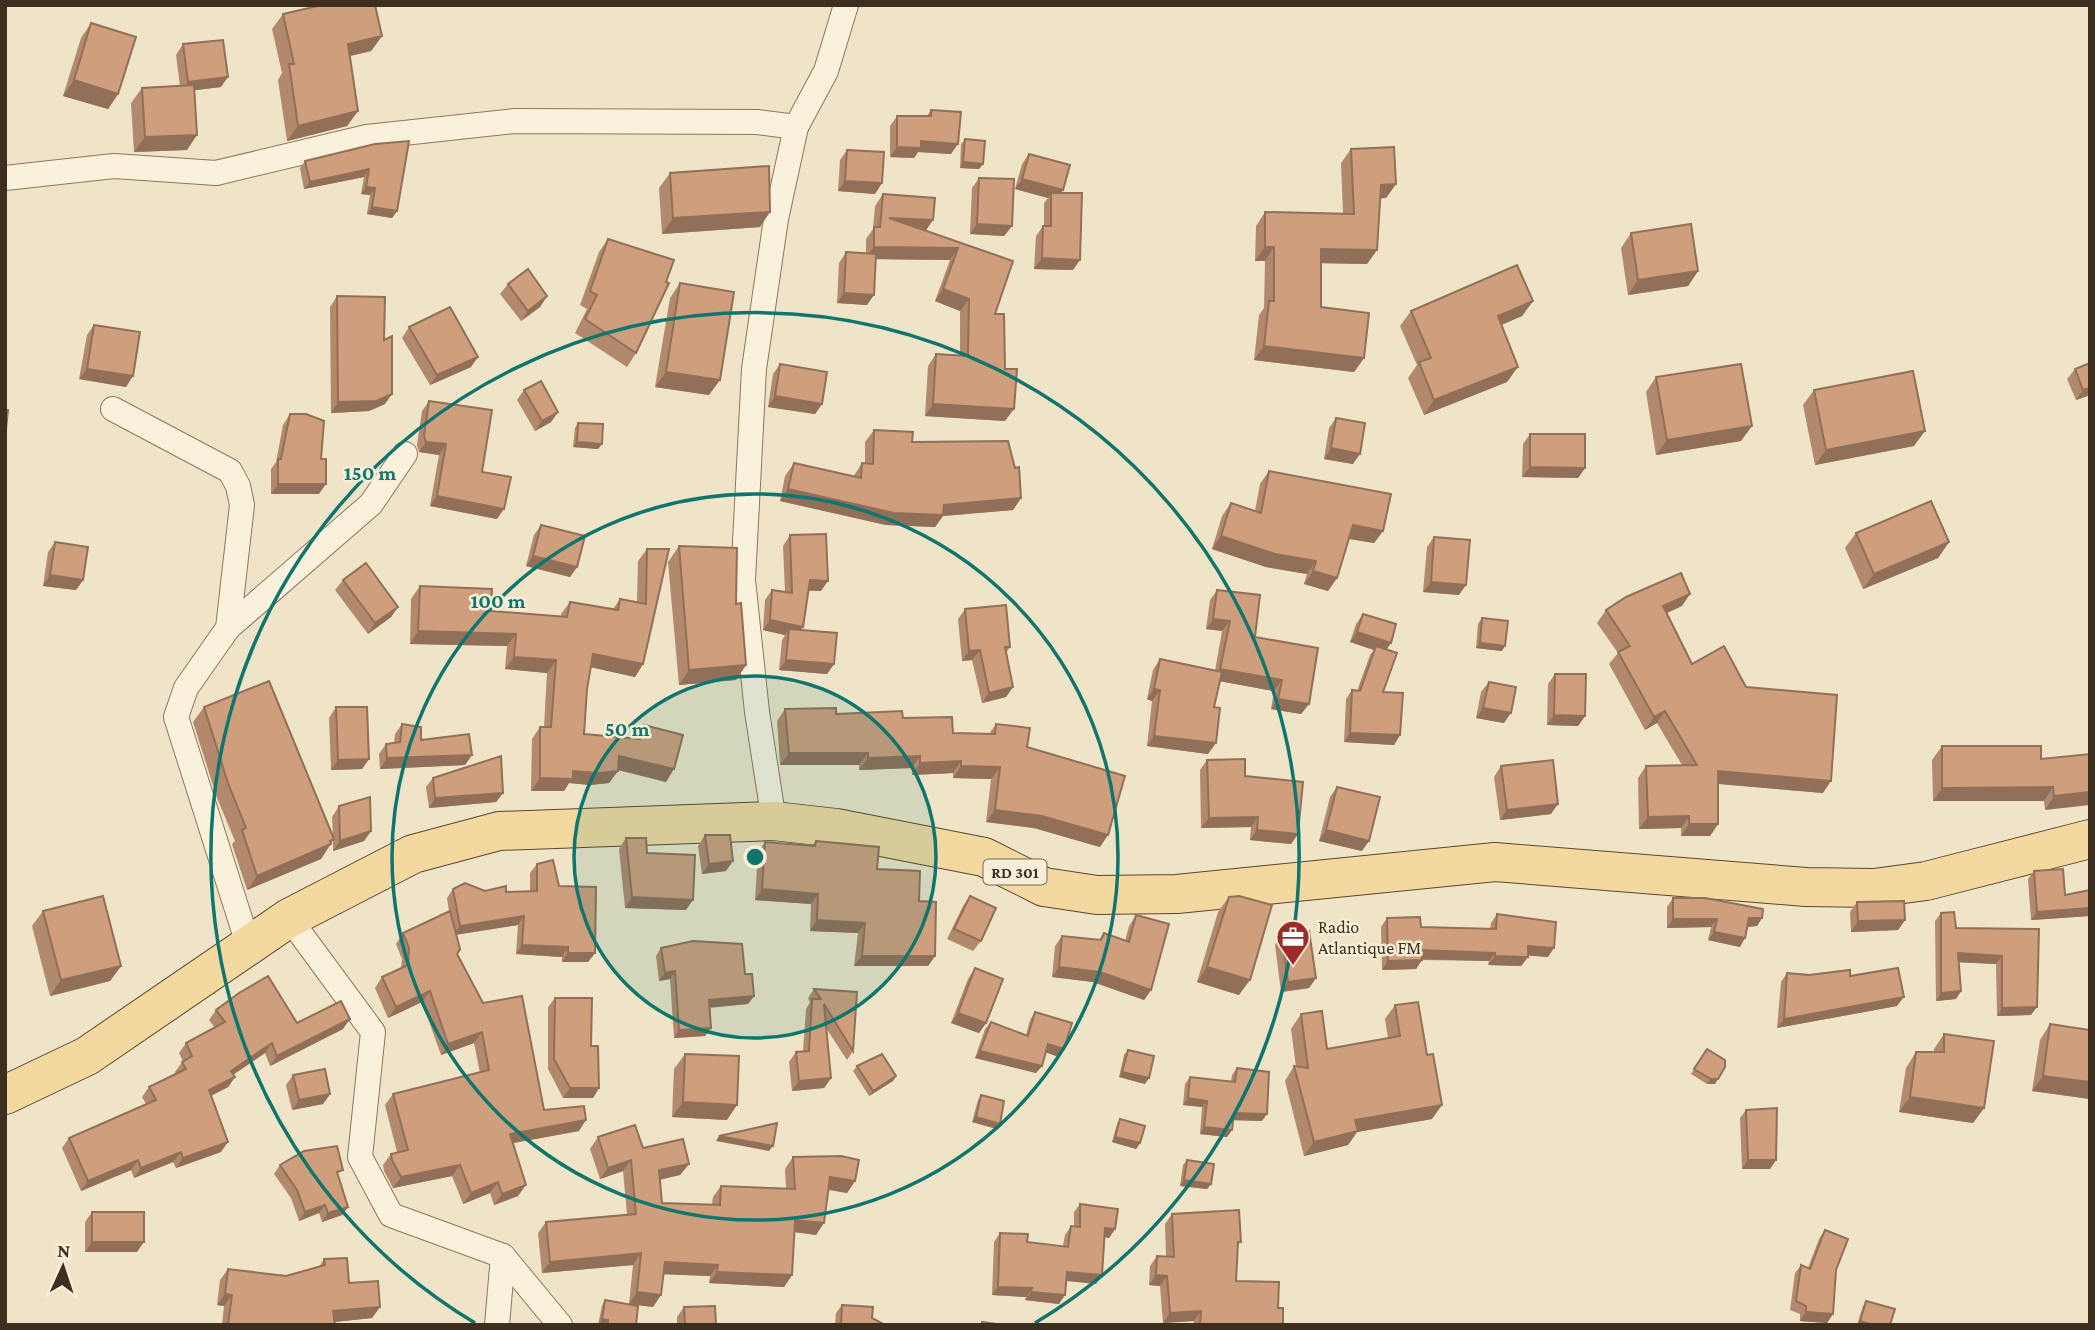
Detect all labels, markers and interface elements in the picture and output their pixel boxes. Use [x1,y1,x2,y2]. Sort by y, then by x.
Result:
text: 150 m [344,461,397,485]
text: 100 m [470,589,526,613]
text: 50 m [605,717,650,741]
centre of rings [743,845,767,869]
road number: RD 301 [984,860,1046,884]
place label: Radio Atlantique FM [1318,917,1421,958]
office icon: Radio Atlantique FM [1274,918,1312,967]
north arrow [28,1232,98,1302]
text: N [57,1240,71,1261]

